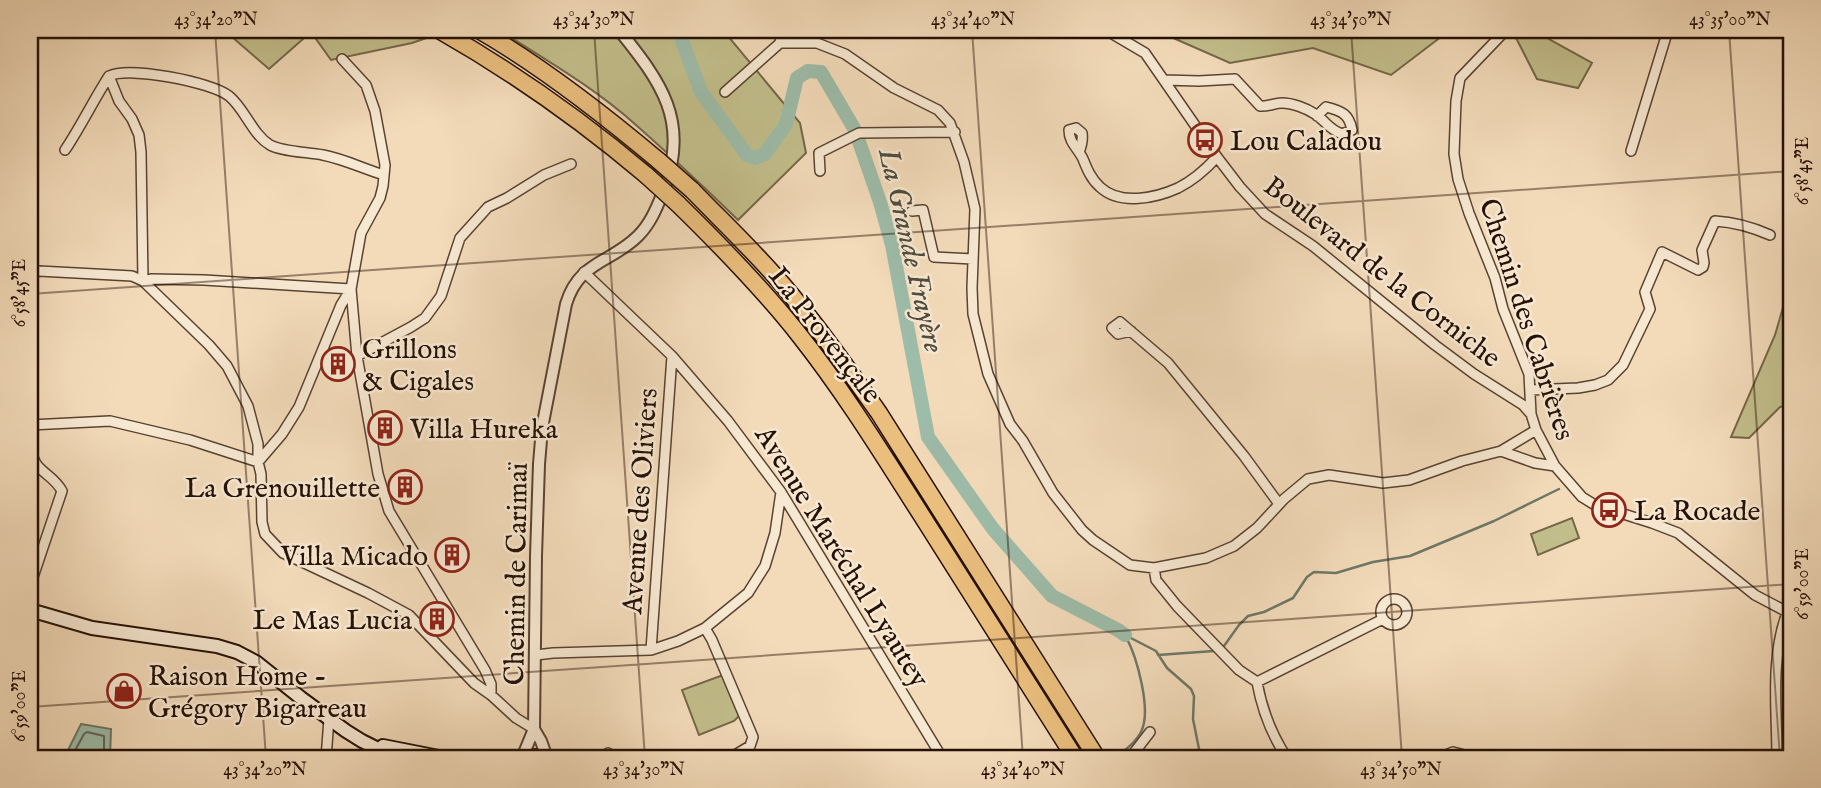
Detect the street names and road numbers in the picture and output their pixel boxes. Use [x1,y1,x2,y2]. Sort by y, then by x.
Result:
street label: Boulevard de la Corniche [1256,170,1507,377]
street label: Chemin des Cabrières [1470,195,1581,445]
street label: La Provençale [760,260,888,411]
street label: Avenue des Oliviers [616,387,667,616]
street label: Avenue Maréchal Lyautey [746,419,936,695]
street label: Chemin de Carimaï [498,462,537,686]

